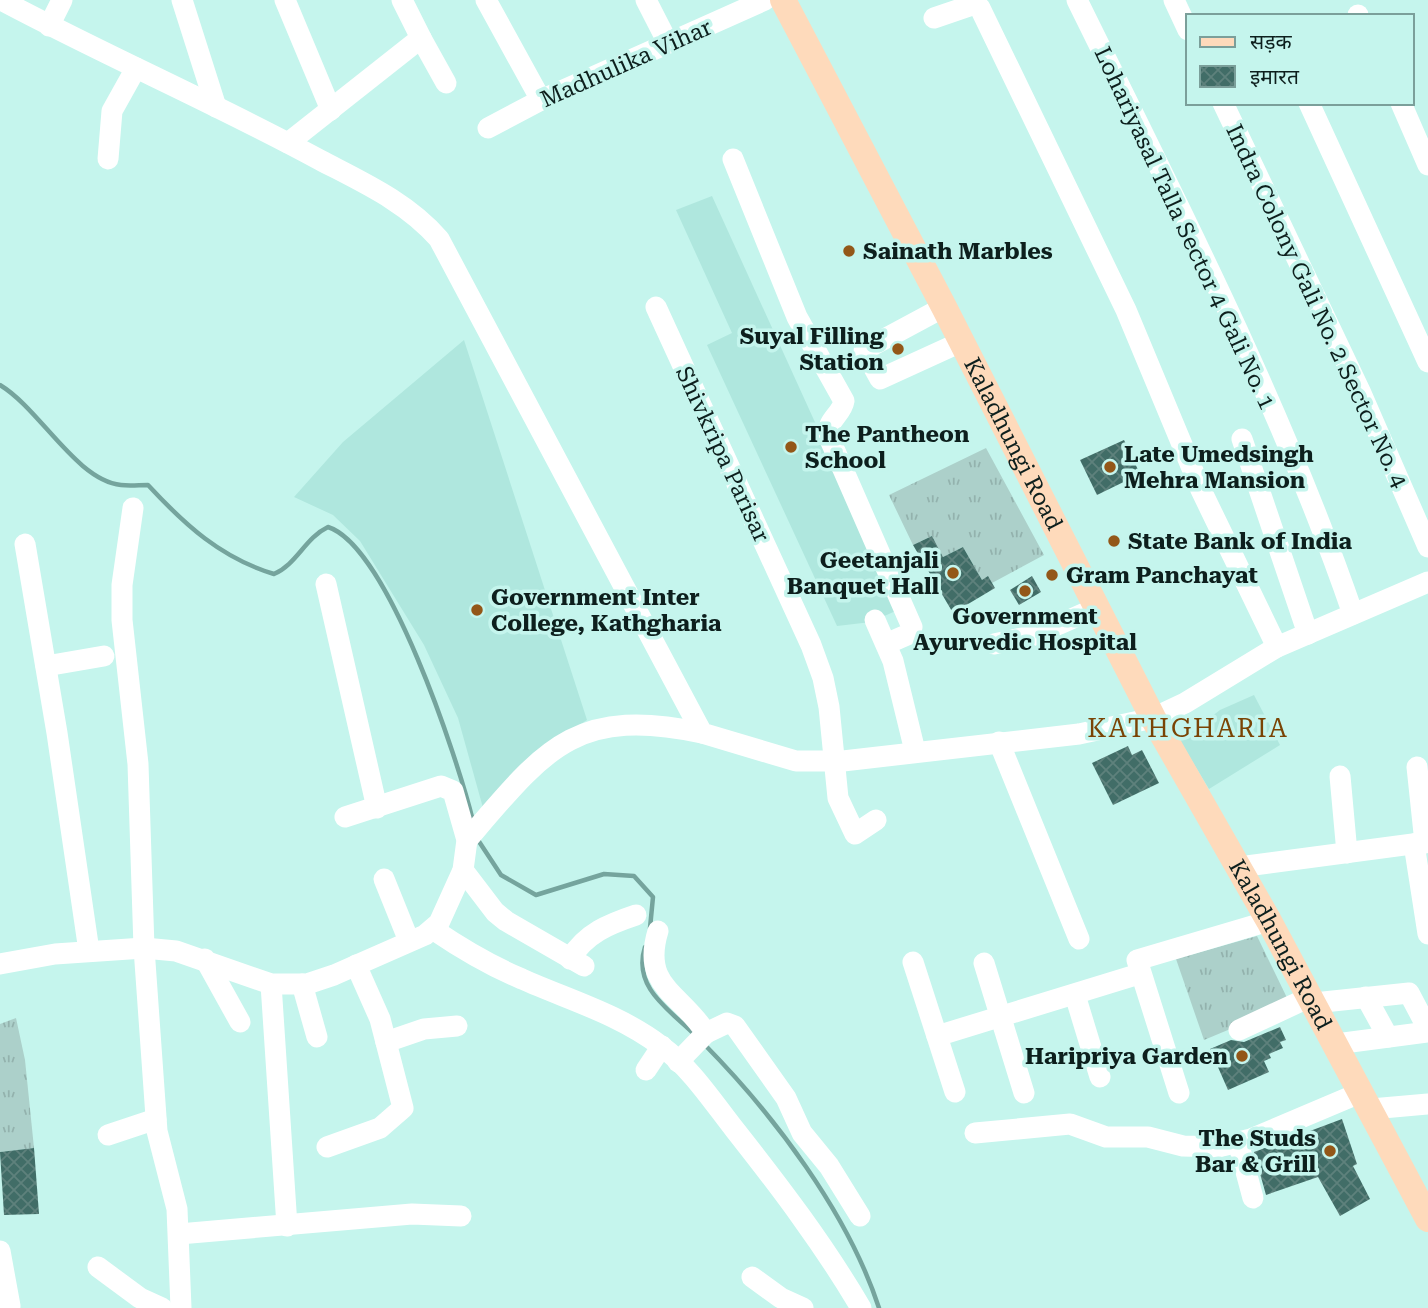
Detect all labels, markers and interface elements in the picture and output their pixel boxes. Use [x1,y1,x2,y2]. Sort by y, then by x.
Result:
street label: Madhulika Vihar [537,14,716,113]
legend [1186,14,1414,105]
text: सड़क [1250,30,1292,54]
street label: Lohariyasal Talla Sector 4 Gali No. 1 [1088,43,1281,414]
text: इमारत [1250,65,1300,89]
street label: Indra Colony Gali No. 2 Sector No. 4 [1220,120,1413,492]
place label: Sainath Marbles [863,238,1053,265]
marker: Sainath Marbles [841,243,857,259]
place label: Suyal Filling Station [740,323,885,376]
marker: Suyal Filling Station [890,341,906,357]
street label: Kaladhungi Road [958,353,1068,535]
street label: Shivkripa Parisar [670,362,775,546]
place label: The Pantheon School [805,421,970,474]
marker: The Pantheon School [783,439,799,455]
place label: Late Umedsingh Mehra Mansion [1124,441,1314,494]
marker: Late Umedsingh Mehra Mansion [1102,459,1118,475]
place label: State Bank of India [1128,528,1352,555]
marker: State Bank of India [1106,533,1122,549]
place label: Geetanjali Banquet Hall [787,547,939,600]
place label: Gram Panchayat [1066,562,1258,589]
marker: Geetanjali Banquet Hall [945,565,961,581]
marker: Gram Panchayat [1044,567,1060,583]
marker: Government Ayurvedic Hospital [1017,583,1033,599]
place label: Government Inter College, Kathgharia [491,584,722,637]
marker: Government Inter College, Kathgharia [469,602,485,618]
place label: Government Ayurvedic Hospital [913,603,1137,656]
district label: KATHGHARIA [1087,713,1289,743]
street label: Kaladhungi Road [1223,855,1338,1035]
place label: Haripriya Garden [1025,1043,1229,1070]
marker: Haripriya Garden [1234,1048,1250,1064]
place label: The Studs Bar & Grill [1195,1125,1316,1178]
marker: The Studs Bar & Grill [1322,1143,1338,1159]

